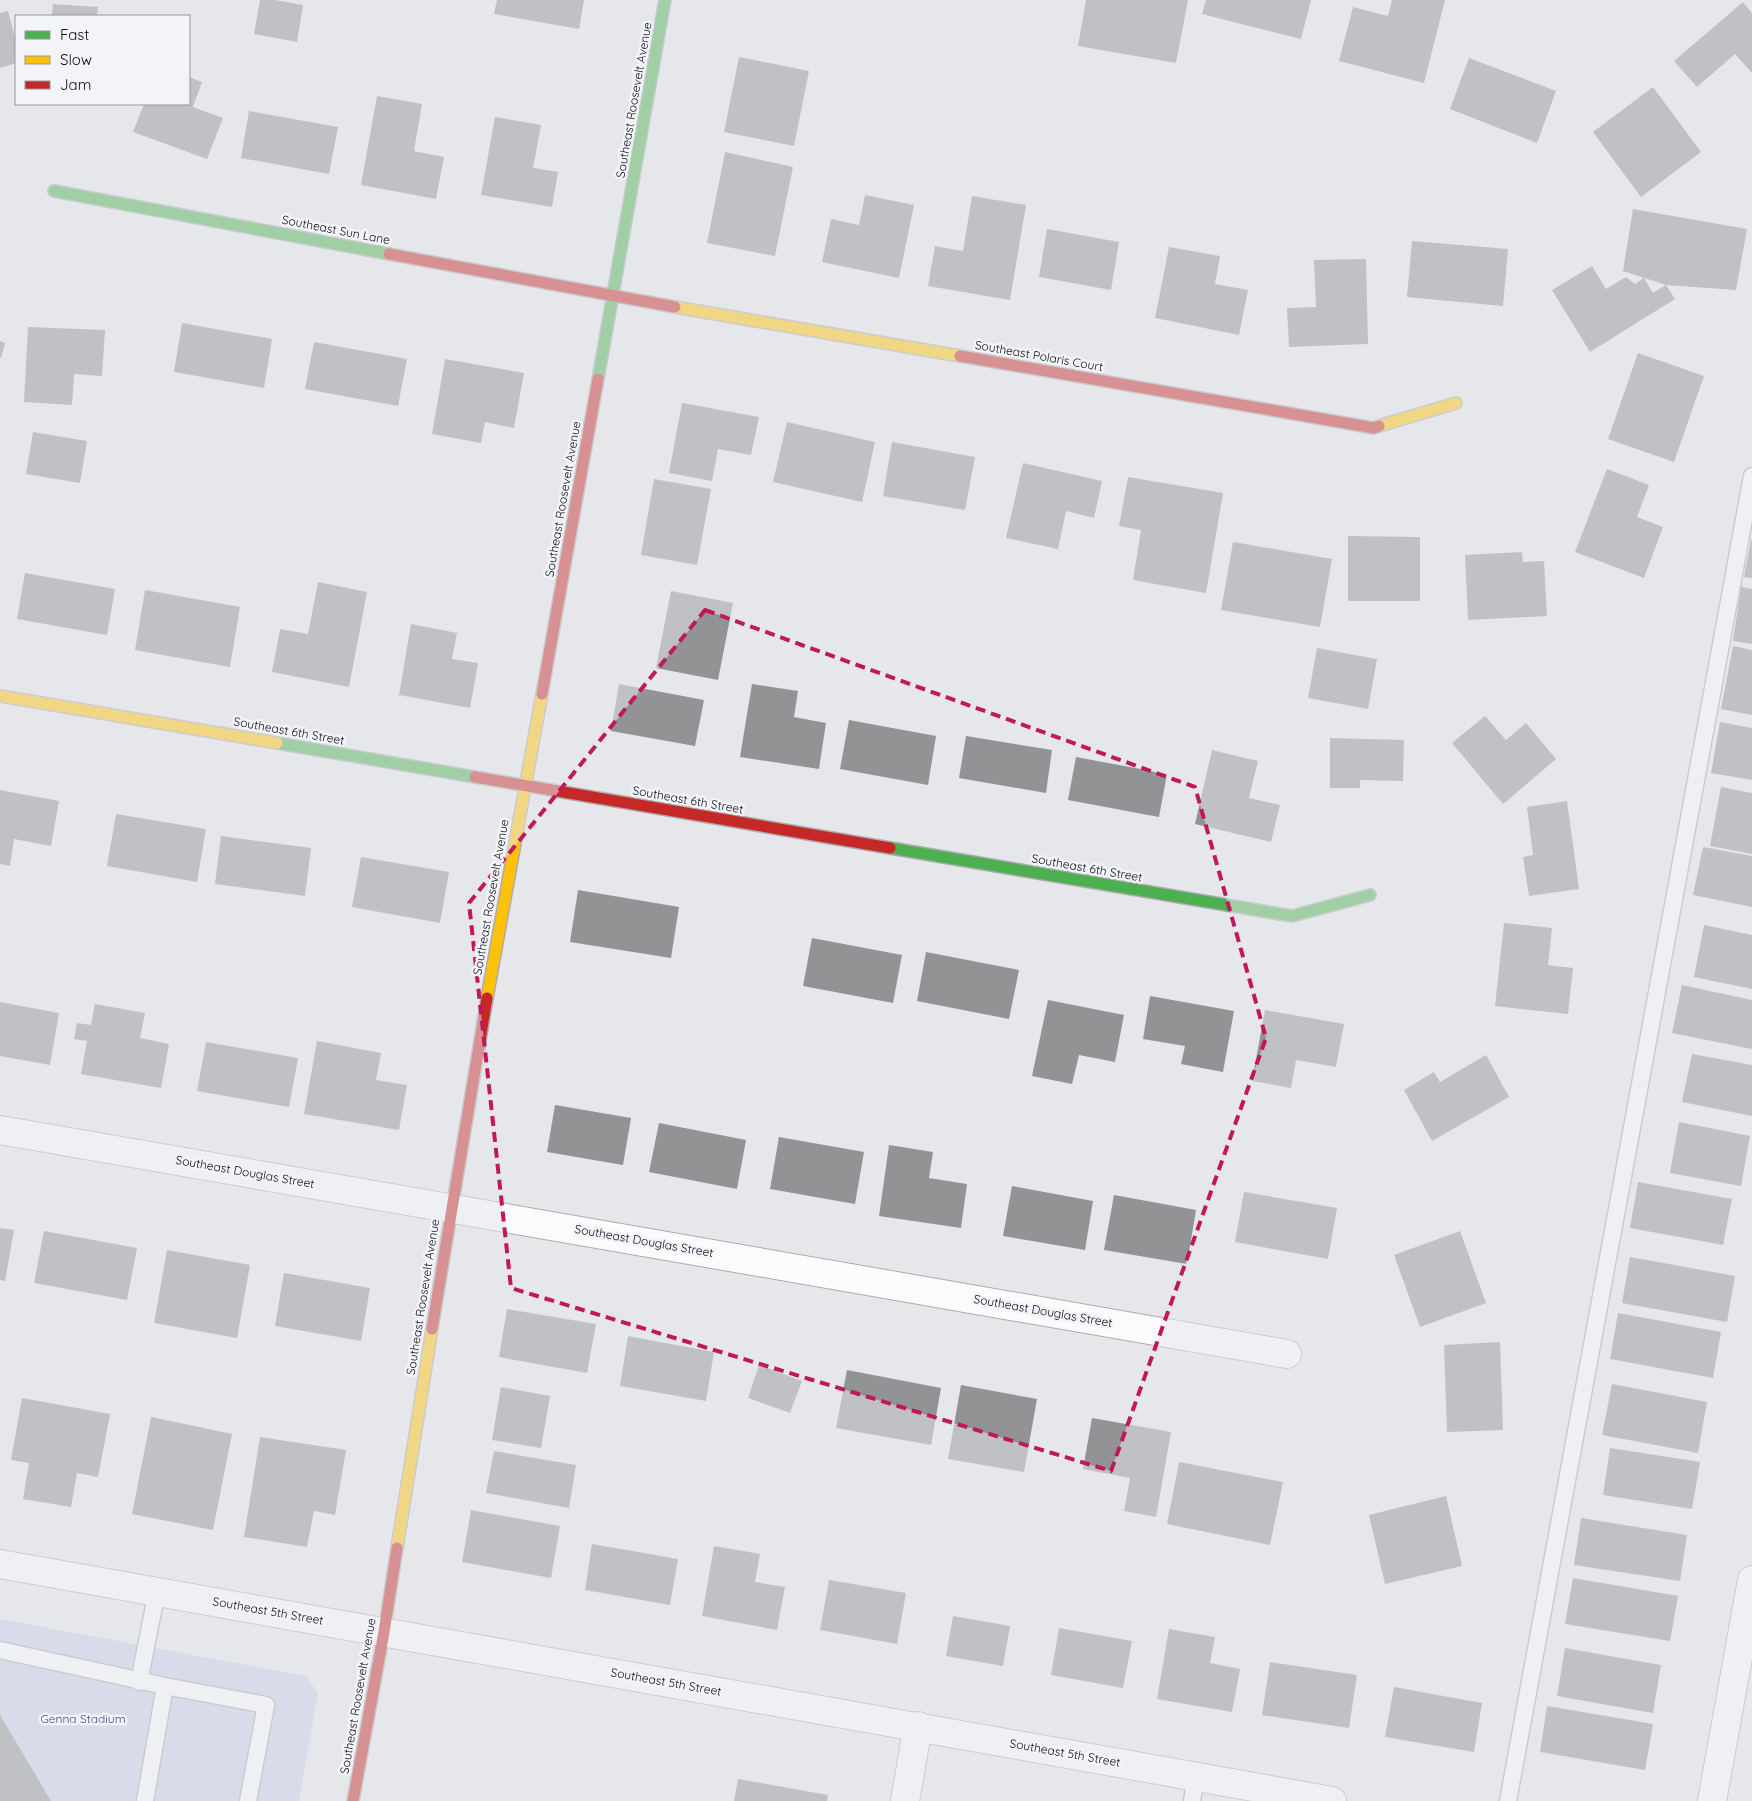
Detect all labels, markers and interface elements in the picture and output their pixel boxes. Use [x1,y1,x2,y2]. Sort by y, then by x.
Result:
legend [15,15,190,105]
street label: Southeast Roosevelt Avenue [612,21,655,179]
text: Fast [60,25,89,44]
text: Slow [60,50,92,69]
text: Jam [60,75,91,94]
street label: Southeast Sun Lane [281,212,392,247]
street label: Southeast Polaris Court [974,337,1104,374]
street label: Southeast Roosevelt Avenue [541,420,584,578]
street label: Southeast 6th Street [233,713,346,748]
street label: Southeast 6th Street [632,782,745,817]
street label: Southeast Roosevelt Avenue [469,818,512,976]
street label: Southeast 6th Street [1031,850,1144,885]
street label: Southeast Douglas Street [175,1152,316,1191]
street label: Southeast Roosevelt Avenue [403,1218,442,1376]
street label: Southeast Douglas Street [574,1221,715,1260]
street label: Southeast Douglas Street [973,1291,1114,1330]
street label: Southeast 5th Street [211,1593,325,1628]
street label: Southeast Roosevelt Avenue [336,1617,379,1775]
street label: Southeast 5th Street [609,1664,723,1699]
park label: Genna Stadium [40,1711,126,1726]
street label: Southeast 5th Street [1008,1735,1122,1770]

